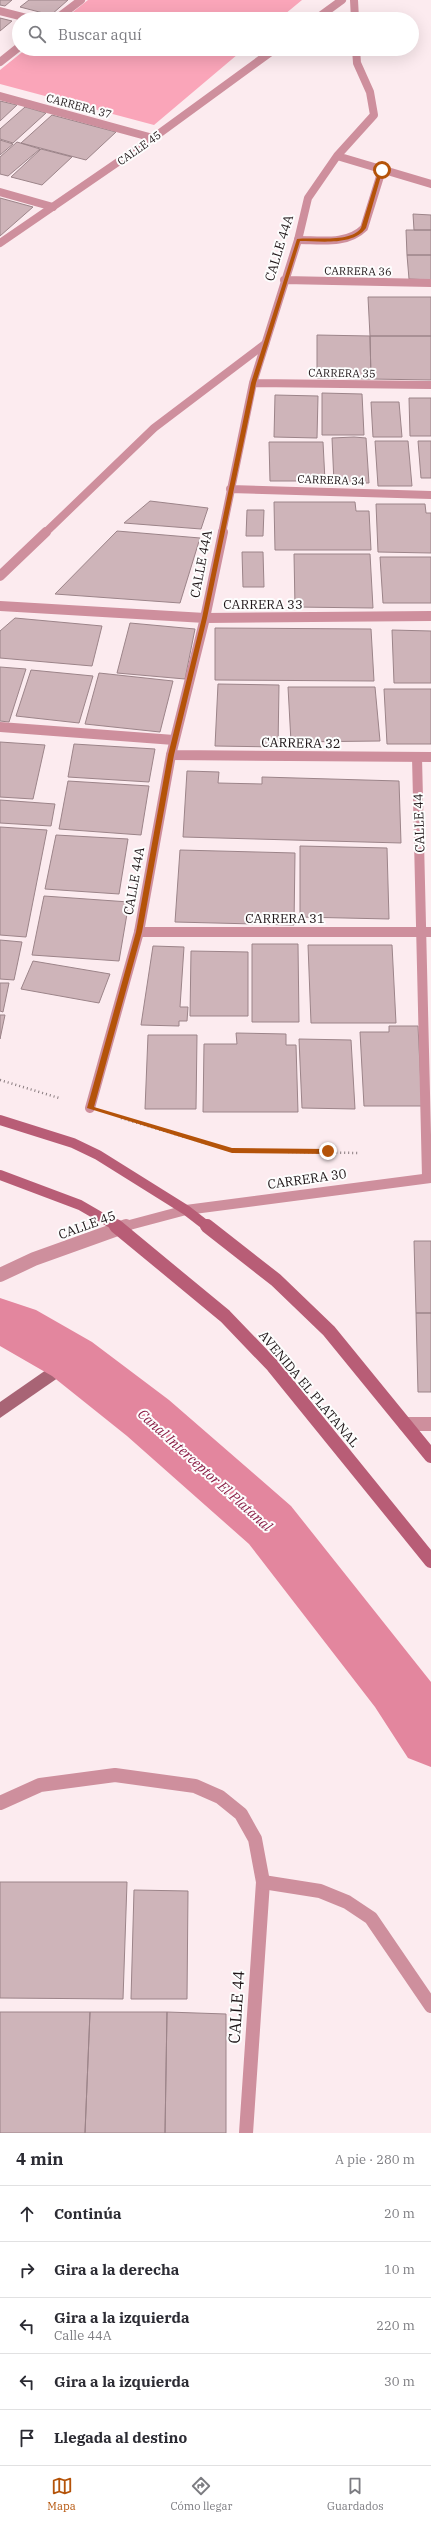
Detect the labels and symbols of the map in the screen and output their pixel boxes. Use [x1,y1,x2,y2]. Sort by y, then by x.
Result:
street label: CARRERA 37 [45,91,113,121]
street label: CALLE 45 [114,128,164,168]
route start [373,161,391,179]
street label: CALLE 44A [261,213,297,283]
street label: CARRERA 36 [324,263,392,279]
street label: CARRERA 35 [308,365,376,381]
street label: CARRERA 34 [297,472,365,488]
street label: CALLE 44A [186,529,216,599]
street label: CARRERA 33 [223,596,303,613]
street label: CARRERA 32 [261,734,341,752]
street label: CALLE 44 [409,793,429,853]
street label: CALLE 44A [120,846,148,916]
street label: CARRERA 31 [245,910,325,927]
route end [319,1142,337,1160]
street label: CARRERA 30 [267,1165,348,1193]
street label: CALLE 45 [56,1207,118,1243]
street label: AVENIDA EL PLATANAL [255,1327,363,1451]
water label: Canal Interceptor El Platanal [134,1405,277,1536]
street label: CALLE 44 [223,1970,249,2044]

